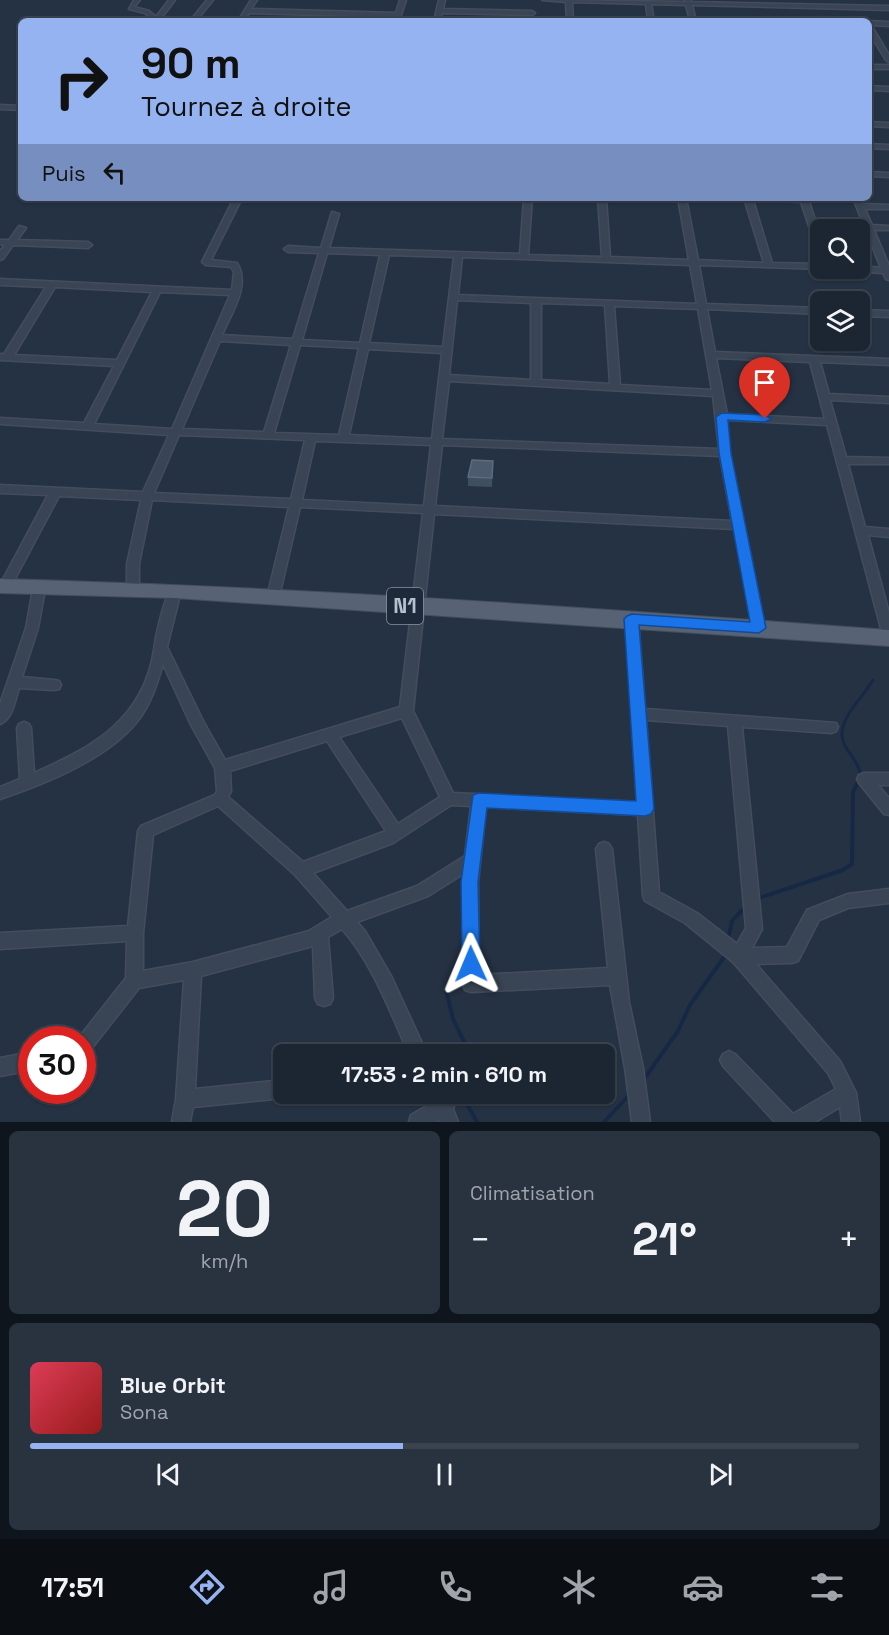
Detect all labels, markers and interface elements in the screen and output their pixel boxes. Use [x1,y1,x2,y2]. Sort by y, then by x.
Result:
text: 90 m [141,37,241,90]
icon: right [42,42,120,120]
text: Tournez à droite [141,89,351,124]
icon: left [98,156,131,189]
text: Puis [42,159,86,187]
map controls [810,219,870,351]
button: search [810,219,870,279]
button: layers [810,291,870,351]
pin [739,357,790,419]
icon: arrive [748,366,781,399]
road number: N1 [387,588,423,624]
position arrow [439,932,503,996]
speed limit sign: 30 [18,1026,96,1104]
text: 17:53 · 2 min · 610 m [341,1060,547,1088]
text: 20 [176,1159,273,1259]
text: Climatisation [470,1180,595,1206]
text: 21° [632,1211,697,1268]
text: − [470,1219,490,1261]
text: + [839,1219,859,1261]
text: km/h [201,1248,248,1274]
text: Blue Orbit [120,1371,226,1399]
text: Sona [120,1399,168,1425]
icon: previous [152,1458,185,1491]
icon: pause [428,1458,461,1491]
icon: next [704,1458,737,1491]
icon: directions [186,1566,228,1608]
icon: music [310,1566,352,1608]
icon: phone [434,1566,476,1608]
icon: climate [558,1566,600,1608]
icon: car [682,1566,724,1608]
icon: filters [806,1566,848,1608]
text: 17:51 [41,1570,104,1605]

